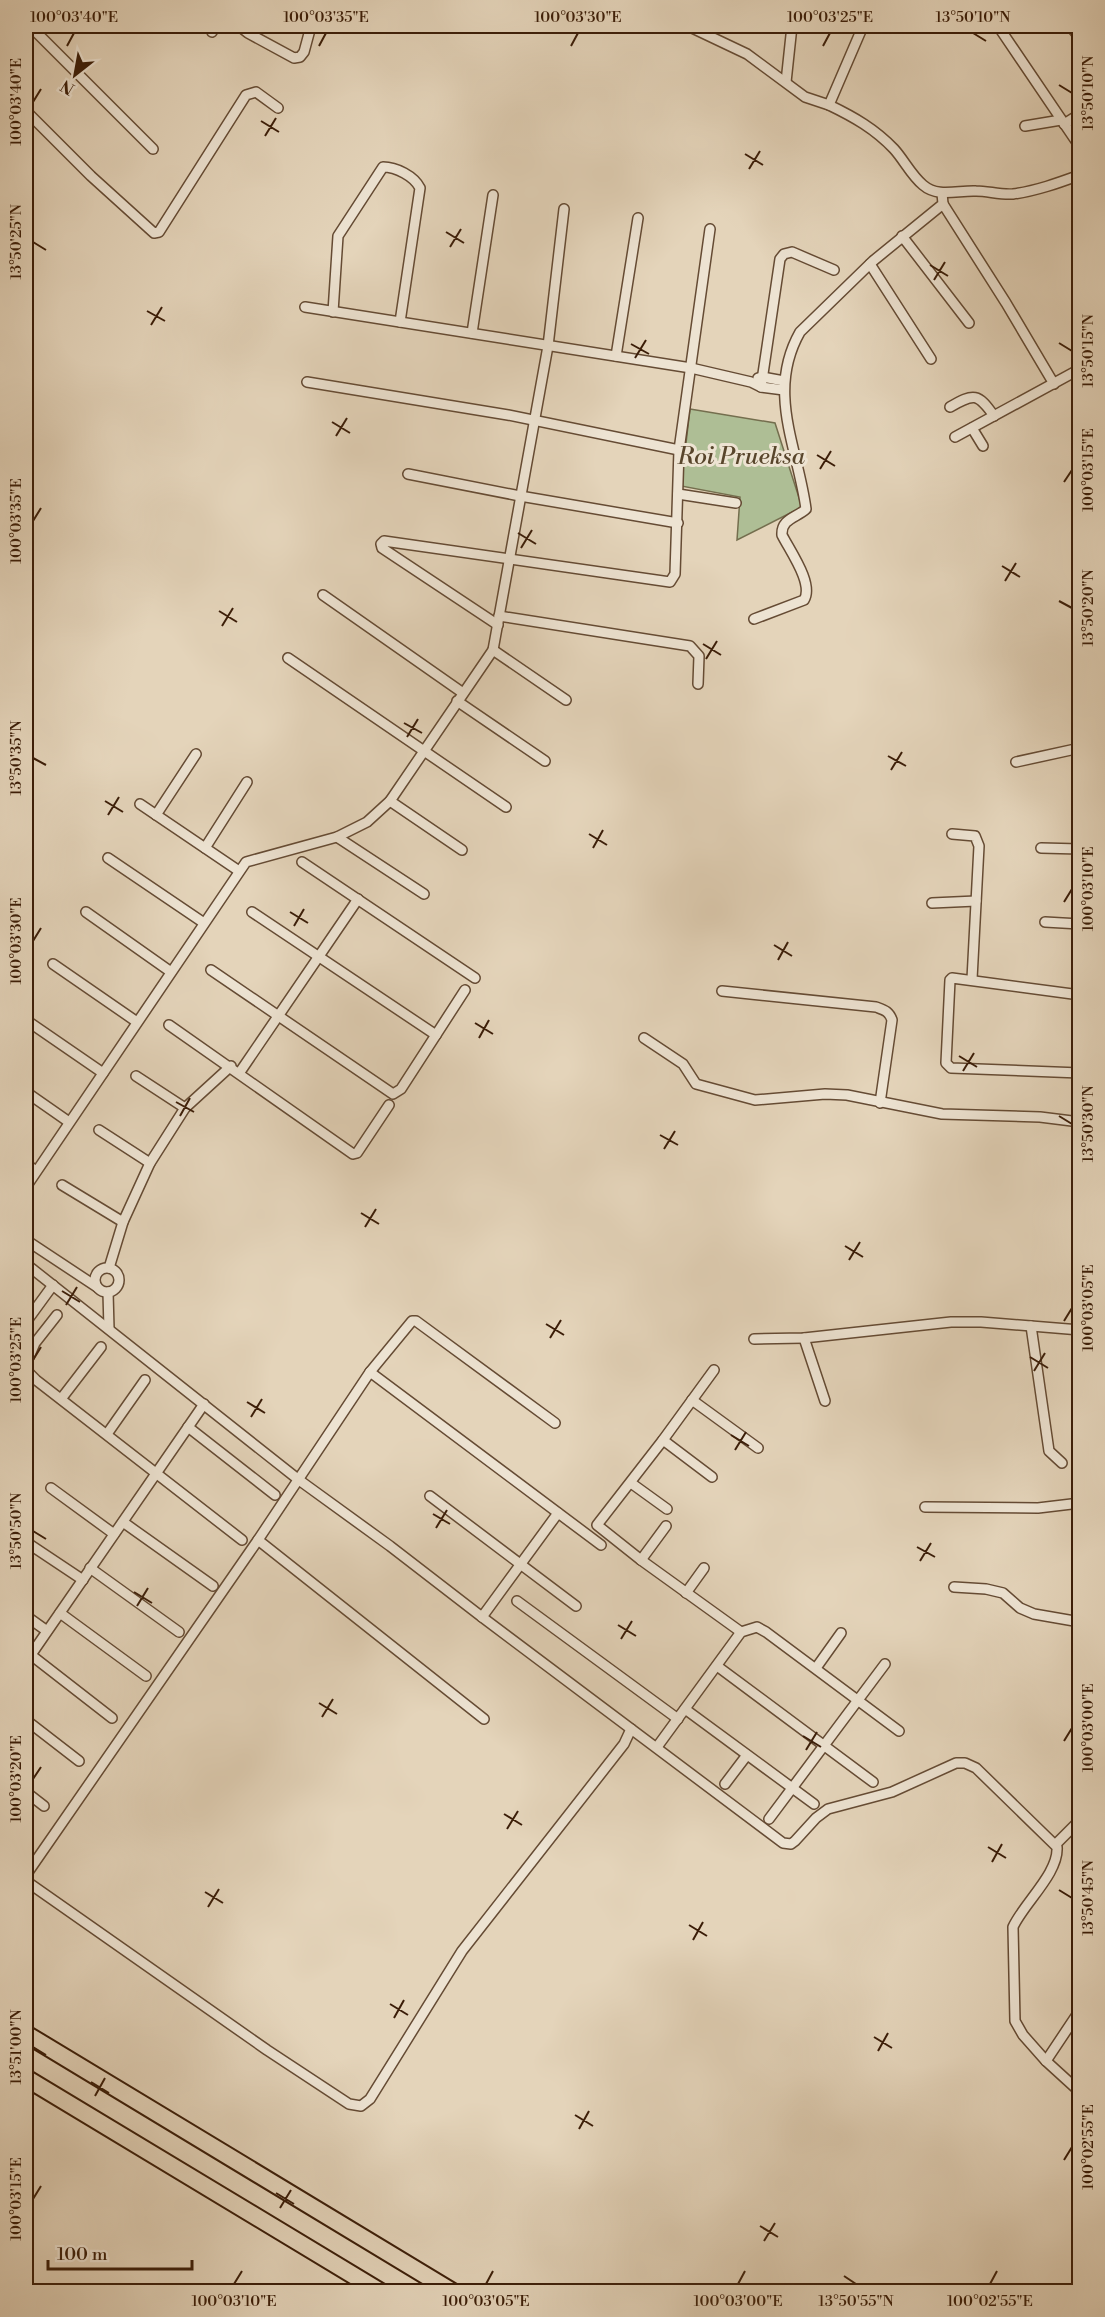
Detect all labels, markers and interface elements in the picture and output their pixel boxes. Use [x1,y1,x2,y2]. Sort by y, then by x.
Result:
text: 100°03'40"E [30,8,118,27]
text: 100°03'35"E [283,8,369,27]
text: 100°03'30"E [534,8,622,27]
text: 100°03'25"E [787,8,873,27]
text: 13°50'10"N [936,8,1010,27]
north arrow [45,45,105,105]
text: 13°50'10"N [1079,56,1098,130]
text: 100°03'40"E [7,58,26,146]
text: N [57,75,78,99]
text: 13°50'25"N [7,204,26,280]
text: 13°50'15"N [1079,314,1098,388]
text: 100°03'15"E [1079,428,1098,512]
park label: Roi Prueksa [676,442,805,472]
text: 100°03'35"E [7,478,26,564]
text: 13°50'20"N [1079,569,1098,647]
text: 13°50'35"N [7,720,26,796]
text: 100°03'10"E [1079,846,1098,932]
text: 100°03'30"E [7,897,26,985]
text: 13°50'30"N [1079,1085,1098,1163]
text: 100°03'05"E [1079,1264,1098,1352]
text: 100°03'25"E [7,1317,26,1403]
text: 13°50'50"N [7,1492,26,1570]
text: 100°03'00"E [1079,1683,1098,1773]
text: 100°03'20"E [7,1735,26,1823]
text: 13°50'45"N [1079,1860,1098,1936]
text: 13°51'00"N [7,2009,26,2085]
text: 100°02'55"E [1079,2104,1098,2190]
text: 100°03'15"E [7,2157,26,2241]
scale bar [48,2233,192,2271]
text: 100 m [57,2243,108,2266]
text: 100°03'10"E [191,2292,277,2311]
text: 100°03'05"E [442,2292,530,2311]
text: 100°03'00"E [693,2292,783,2311]
text: 13°50'55"N [818,2292,894,2311]
text: 100°02'55"E [947,2292,1033,2311]

